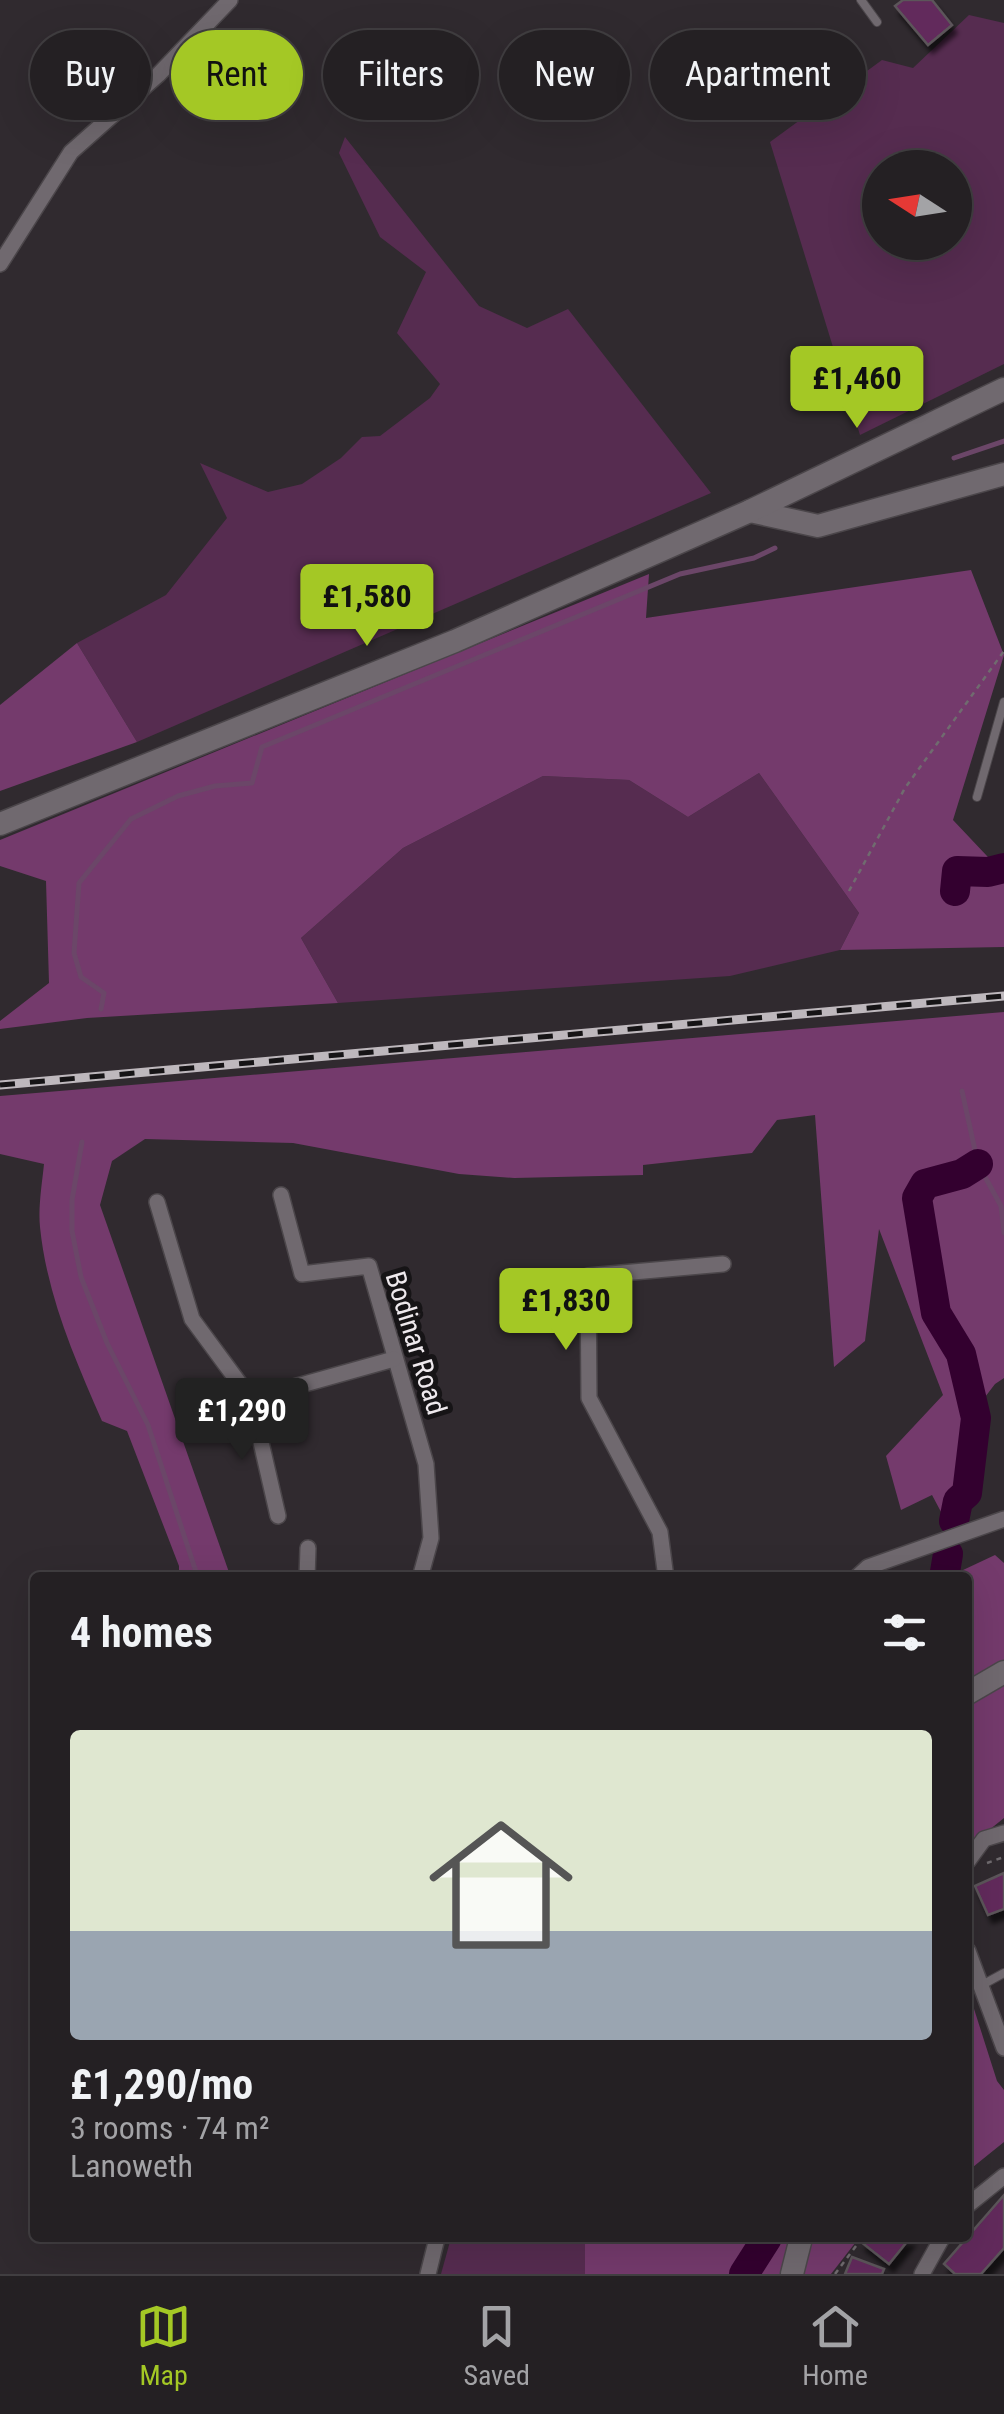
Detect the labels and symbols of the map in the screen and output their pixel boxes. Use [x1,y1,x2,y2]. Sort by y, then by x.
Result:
north arrow [862,150,972,260]
pin: £1,460 [776,346,938,431]
pin: £1,580 [286,564,448,649]
street label: Bodinar Road [379,1267,453,1419]
pin: £1,830 [485,1268,647,1353]
pin: £1,290 [161,1378,323,1463]

